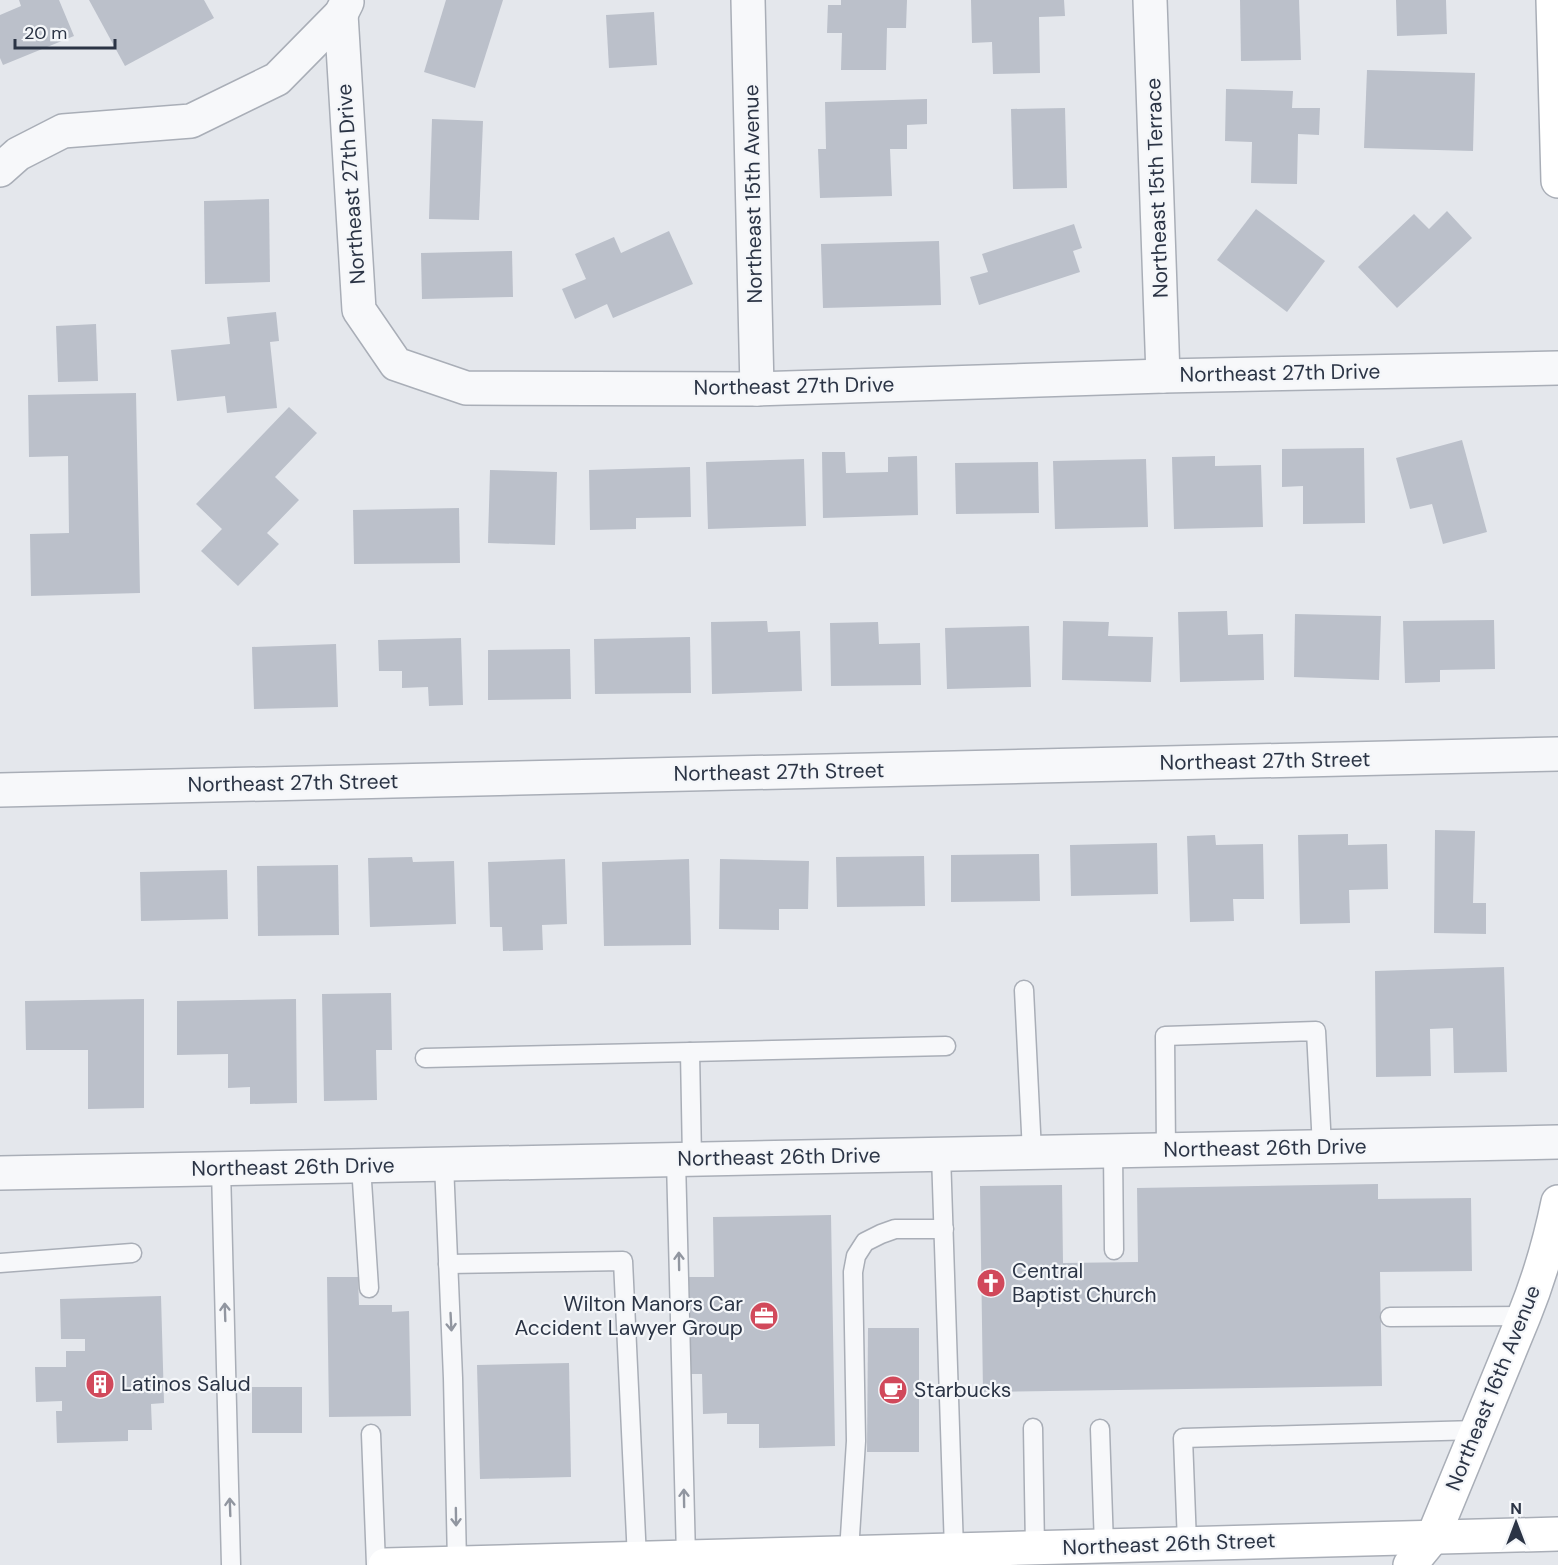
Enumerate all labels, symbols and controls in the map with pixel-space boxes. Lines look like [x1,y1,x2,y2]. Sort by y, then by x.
scale bar [15,12,116,50]
text: 20 m [24,21,67,45]
street label: Northeast 15th Terrace [1139,77,1175,299]
street label: Northeast 27th Drive [330,83,372,285]
street label: Northeast 15th Avenue [737,84,769,304]
street label: Northeast 27th Drive [1179,357,1381,389]
street label: Northeast 27th Drive [693,370,895,402]
street label: Northeast 27th Street [1159,745,1371,777]
street label: Northeast 27th Street [673,756,885,788]
street label: Northeast 27th Street [187,767,399,799]
street label: Northeast 26th Drive [1163,1132,1367,1164]
street label: Northeast 26th Drive [677,1141,881,1173]
street label: Northeast 26th Drive [191,1151,395,1183]
one-way arrow [673,1252,685,1272]
place label: Central Baptist Church [1012,1257,1157,1309]
church icon: Central Baptist Church [975,1267,1007,1299]
street label: Northeast 16th Avenue [1439,1281,1547,1495]
place label: Wilton Manors Car Accident Lawyer Group [514,1290,743,1342]
office icon: Wilton Manors Car Accident Lawyer Group [748,1300,780,1332]
one-way arrow [219,1302,231,1322]
one-way arrow [445,1312,457,1332]
building icon: Latinos Salud [84,1368,116,1400]
place label: Latinos Salud [121,1370,251,1398]
cafe icon: Starbucks [877,1374,909,1406]
place label: Starbucks [914,1376,1011,1404]
one-way arrow [678,1489,690,1509]
north arrow [1486,1493,1546,1553]
one-way arrow [224,1497,236,1517]
text: N [1510,1498,1522,1519]
one-way arrow [450,1507,462,1527]
street label: Northeast 26th Street [1062,1526,1276,1562]

